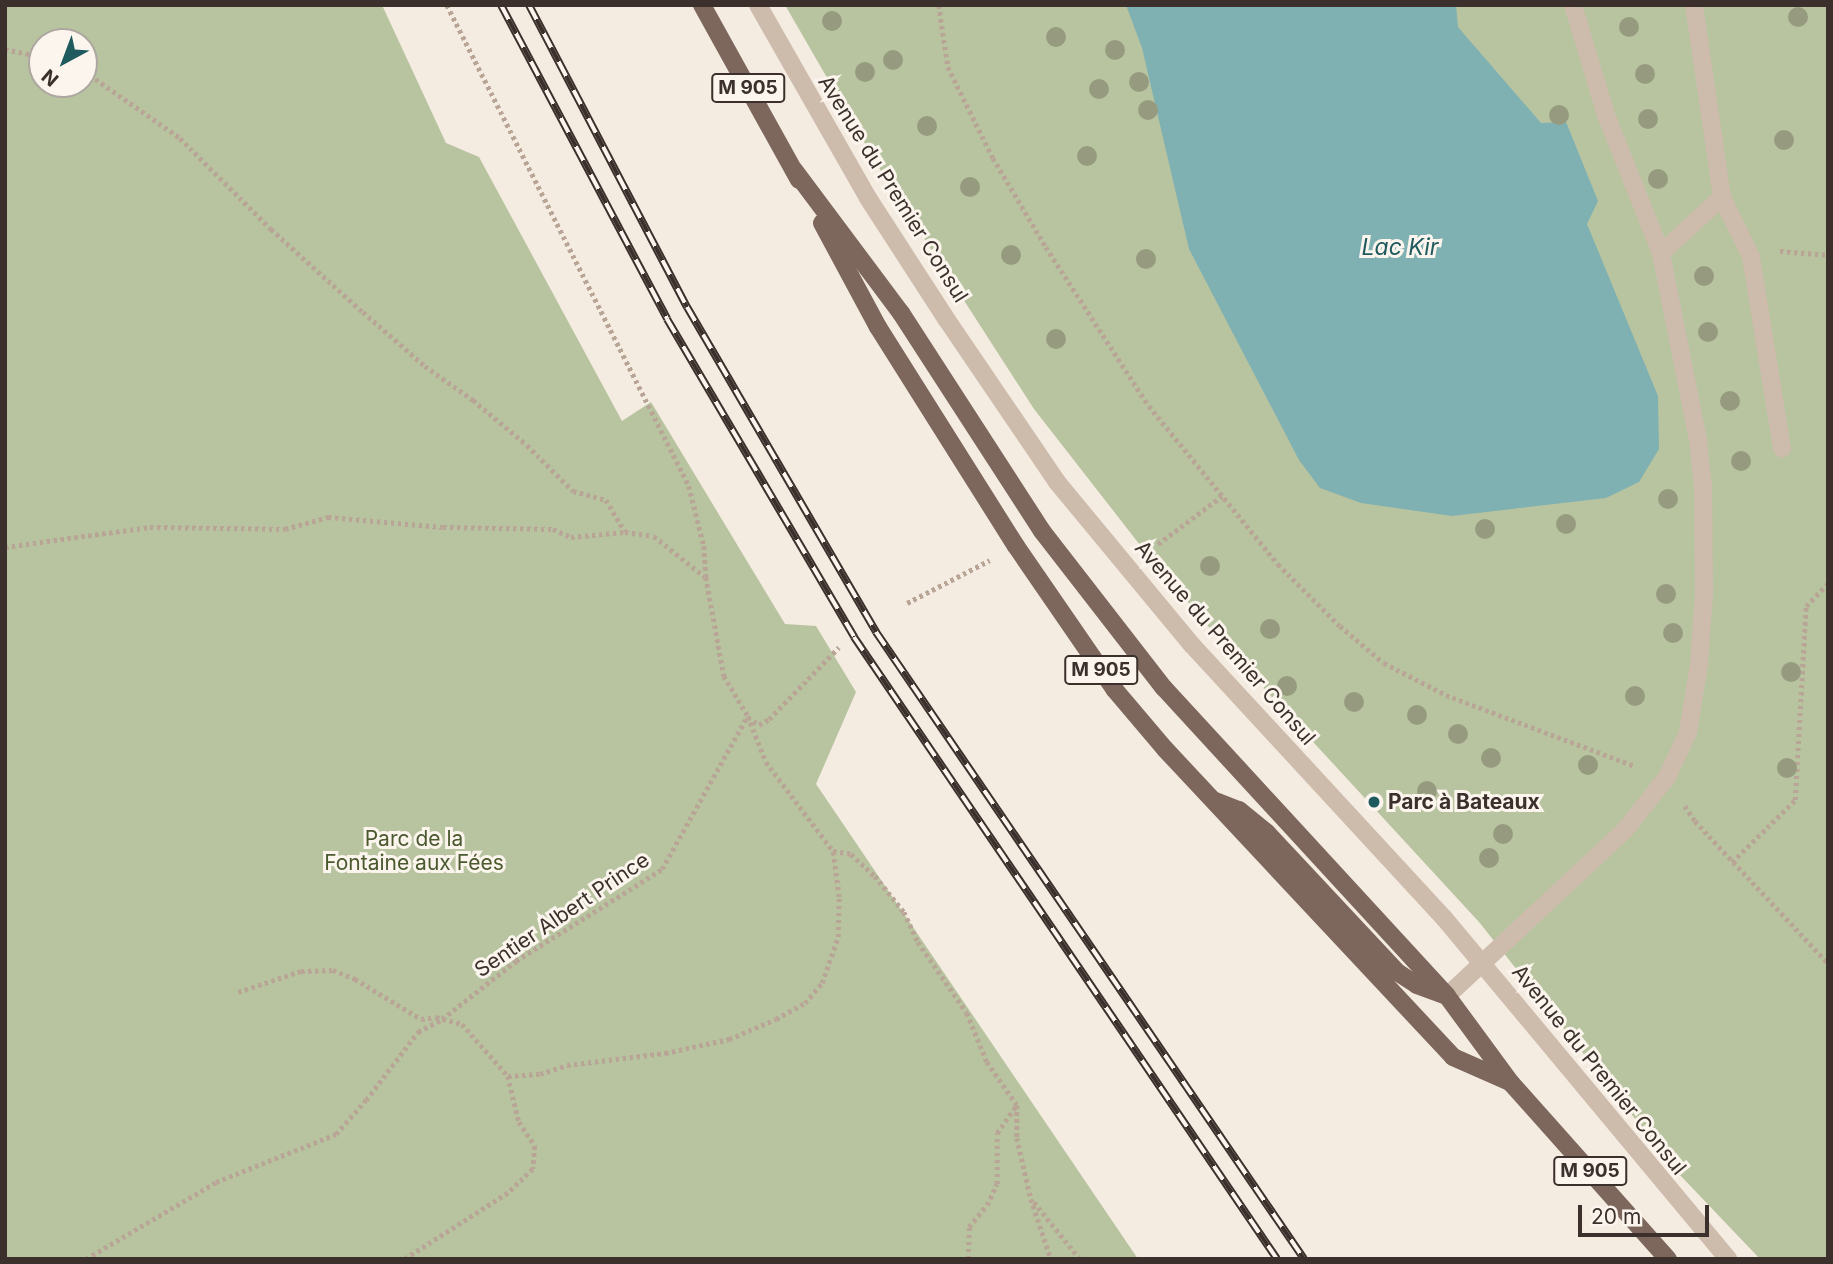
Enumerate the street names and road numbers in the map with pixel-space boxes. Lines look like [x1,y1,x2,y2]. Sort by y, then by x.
street label: Avenue du Premier Consul [813,71,973,307]
road number: M 905 [711,72,785,104]
street label: Avenue du Premier Consul [1129,536,1321,750]
road number: M 905 [1064,654,1138,685]
street label: Sentier Albert Prince [470,847,654,983]
street label: Avenue du Premier Consul [1507,960,1691,1180]
road number: M 905 [1553,1156,1627,1186]

